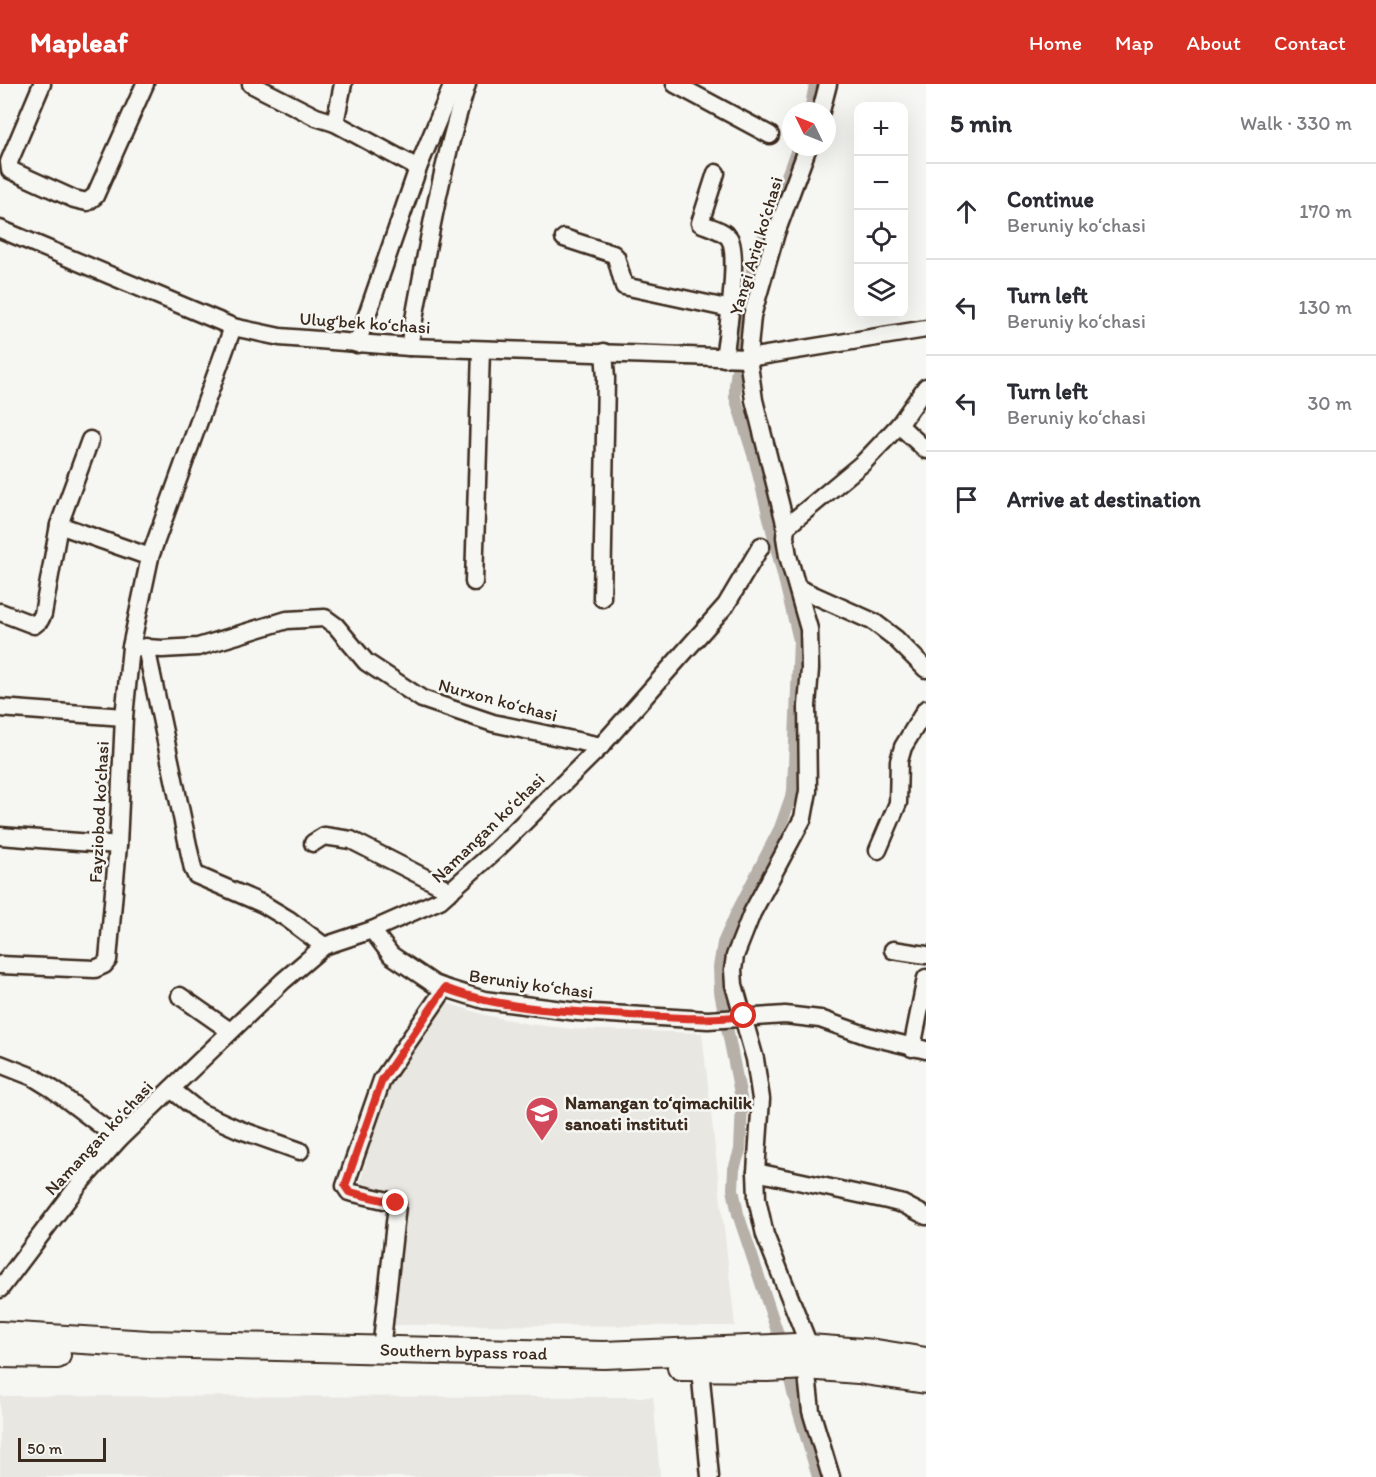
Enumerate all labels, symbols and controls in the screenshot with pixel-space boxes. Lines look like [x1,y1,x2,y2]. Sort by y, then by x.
text: Mapleaf [30,25,128,59]
text: Home [1029,30,1082,55]
text: Map [1115,30,1154,55]
text: About [1187,30,1241,55]
text: Contact [1274,30,1346,55]
north arrow [782,102,836,156]
map controls [854,102,908,318]
button: + [854,102,908,156]
text: 5 min [950,107,1012,139]
text: Walk · 330 m [1240,111,1352,135]
button: − [854,156,908,210]
street label: Yangi Ariq koʻchasi [724,174,788,318]
text: Continue [1007,186,1094,213]
icon: ahead [950,195,983,228]
text: 170 m [1299,199,1352,223]
button: locate [854,210,908,264]
text: Beruniy koʻchasi [1007,213,1146,237]
button: layers [854,264,908,318]
text: Turn left [1007,282,1088,309]
icon: left [950,291,983,324]
text: 130 m [1298,295,1352,319]
street label: Ulugʻbek koʻchasi [299,307,431,339]
text: Beruniy koʻchasi [1007,309,1146,333]
text: Turn left [1007,378,1088,405]
icon: left [950,387,983,420]
text: 30 m [1307,391,1352,415]
text: Beruniy koʻchasi [1007,405,1146,429]
icon: arrive [950,483,983,516]
text: Arrive at destination [1007,486,1201,513]
street label: Nurxon koʻchasi [436,674,560,726]
street label: Fayziobod koʻchasi [84,741,114,883]
street label: Namangan koʻchasi [427,768,549,888]
street label: Beruniy koʻchasi [468,964,594,1004]
route start [730,1002,756,1028]
street label: Namangan koʻchasi [40,1076,158,1200]
place label: Namangan to‘qimachilik sanoati instituti [565,1092,753,1135]
school or university icon: Namangan to‘qimachilik sanoati instituti [524,1095,560,1142]
route end [382,1189,408,1215]
street label: Southern bypass road [380,1339,548,1365]
scale bar [18,1435,106,1462]
text: 50 m [27,1439,62,1458]

